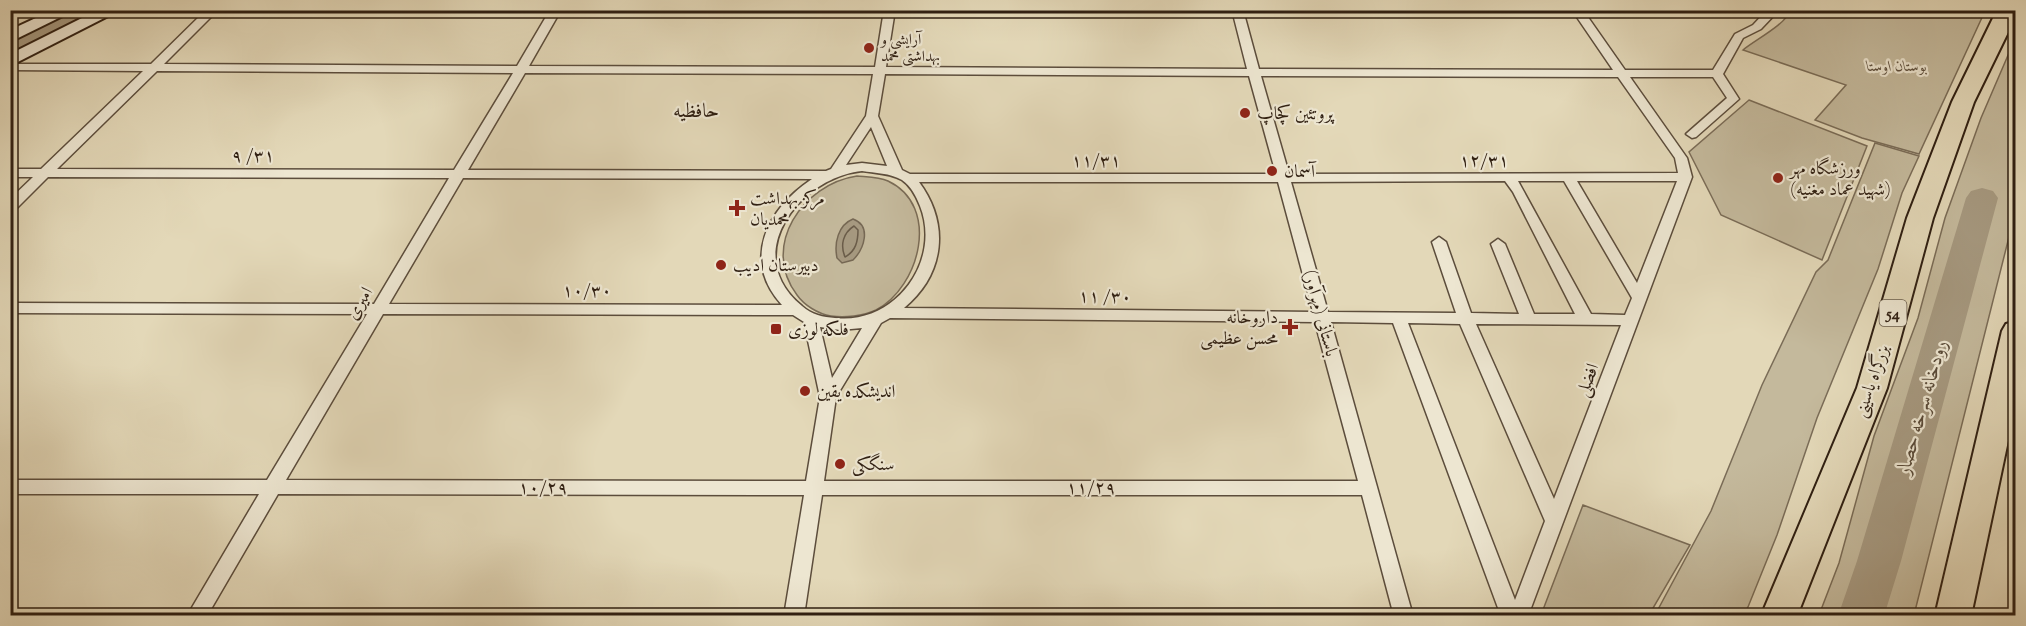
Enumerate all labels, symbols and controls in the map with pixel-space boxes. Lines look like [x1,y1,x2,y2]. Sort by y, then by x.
place label: آرایشی و بهداشتی محمد [879,30,940,68]
marker: آرایشی و بهداشتی محمد [862,41,876,55]
park label: بوستان اوستا [1865,57,1927,78]
district label: حافظیه [673,98,719,127]
place label: پروتئین کچاپ [1257,102,1335,128]
marker: پروتئین کچاپ [1238,106,1252,120]
street label: ۹ /۳۱ [232,144,274,170]
street label: ۱۱/۳۱ [1071,149,1121,175]
street label: ۱۲/۳۱ [1459,149,1509,175]
place label: ورزشگاه مهر (شهید عماد مغنیه) [1788,156,1891,204]
place label: آسمان [1284,160,1317,186]
marker: آسمان [1265,164,1279,178]
marker: ورزشگاه مهر (شهید عماد مغنیه) [1771,171,1785,185]
place label: مرکز بهداشت محمدیان [750,187,825,234]
marker: مرکز بهداشت محمدیان [728,199,746,217]
place label: دبیرستان ادیب [733,254,818,280]
marker: دبیرستان ادیب [714,258,728,272]
street label: باستانی (مهرآور) [1295,267,1343,360]
street label: ۱۰/۳۰ [562,279,612,305]
street label: امیری [341,282,381,326]
street label: ۱۱ /۳۰ [1078,285,1132,311]
road number: 54 [1880,300,1906,326]
place label: داروخانه محسن عظیمی [1200,306,1278,353]
place label: فلکه لوزی [788,318,849,344]
marker: داروخانه محسن عظیمی [1283,320,1297,334]
marker: فلکه لوزی [769,322,783,336]
water label: رودخانه سرخه حصار [1890,337,1957,481]
street label: بزرگراه یاسینی [1847,342,1897,421]
street label: افضلی [1571,360,1607,401]
place label: اندیشکده یقین [817,380,895,406]
marker: اندیشکده یقین [798,384,812,398]
place label: سنگکی [852,452,894,479]
marker: سنگکی [833,457,847,471]
street label: ۱۰/۲۹ [518,476,568,502]
street label: ۱۱/۲۹ [1066,476,1116,502]

